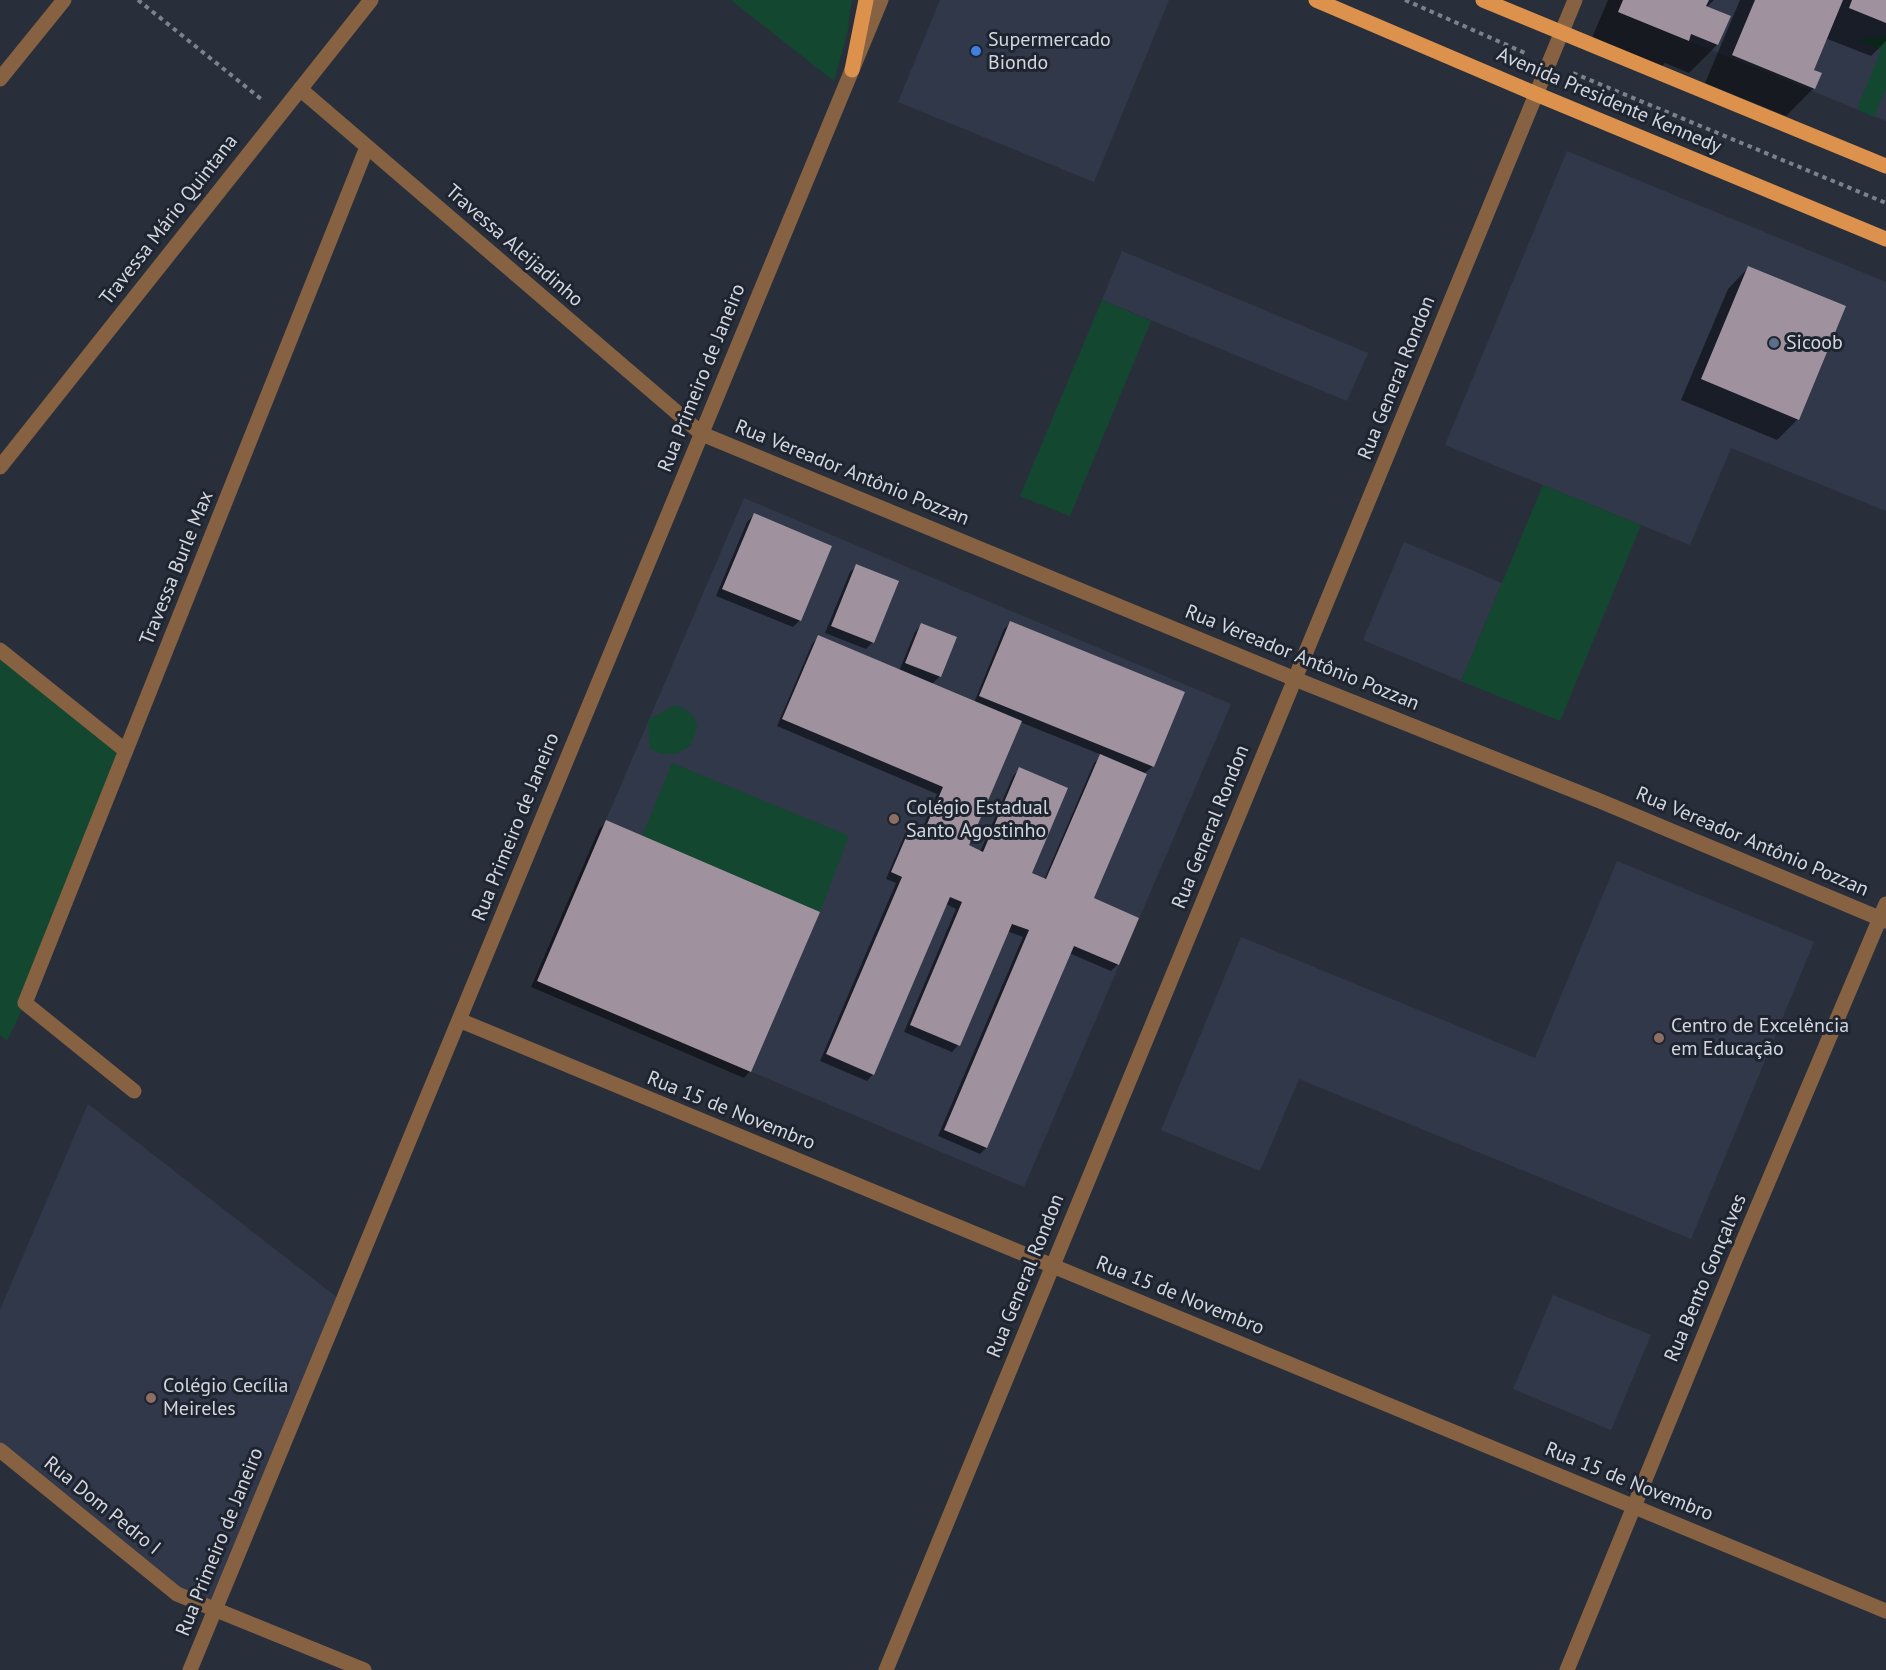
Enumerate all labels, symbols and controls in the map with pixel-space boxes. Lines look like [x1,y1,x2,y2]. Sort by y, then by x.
place label: Supermercado Biondo [988,28,1111,75]
street label: Avenida Presidente Kennedy [1493,43,1725,159]
marker: Supermercado Biondo [969,44,983,58]
street label: Travessa Mário Quintana [95,130,243,310]
street label: Travessa Aleijadinho [440,180,588,312]
street label: Rua Primeiro de Janeiro [653,280,751,476]
street label: Rua General Rondon [1353,293,1441,463]
place label: Sicoob [1786,331,1843,355]
marker: Sicoob [1767,336,1781,350]
street label: Rua Vereador Antônio Pozzan [731,415,973,531]
street label: Travessa Burle Max [135,487,219,649]
street label: Rua Vereador Antônio Pozzan [1181,600,1423,716]
street label: Rua Primeiro de Janeiro [467,729,565,925]
street label: Rua General Rondon [1167,742,1255,912]
street label: Rua Vereador Antônio Pozzan [1632,782,1872,902]
place label: Colégio Estadual Santo Agostinho [906,796,1049,843]
marker: Colégio Estadual Santo Agostinho [887,812,901,826]
place label: Centro de Excelência em Educação [1671,1014,1849,1061]
marker: Centro de Excelência em Educação [1652,1031,1666,1045]
street label: Rua 15 de Novembro [643,1066,819,1156]
street label: Rua General Rondon [982,1191,1070,1361]
street label: Rua Bento Gonçalves [1660,1191,1752,1365]
street label: Rua 15 de Novembro [1092,1251,1268,1341]
place label: Colégio Cecília Meireles [163,1374,289,1421]
marker: Colégio Cecília Meireles [144,1391,158,1405]
street label: Rua 15 de Novembro [1541,1437,1717,1527]
street label: Rua Primeiro de Janeiro [171,1444,269,1640]
street label: Rua Dom Pedro I [39,1452,165,1560]

